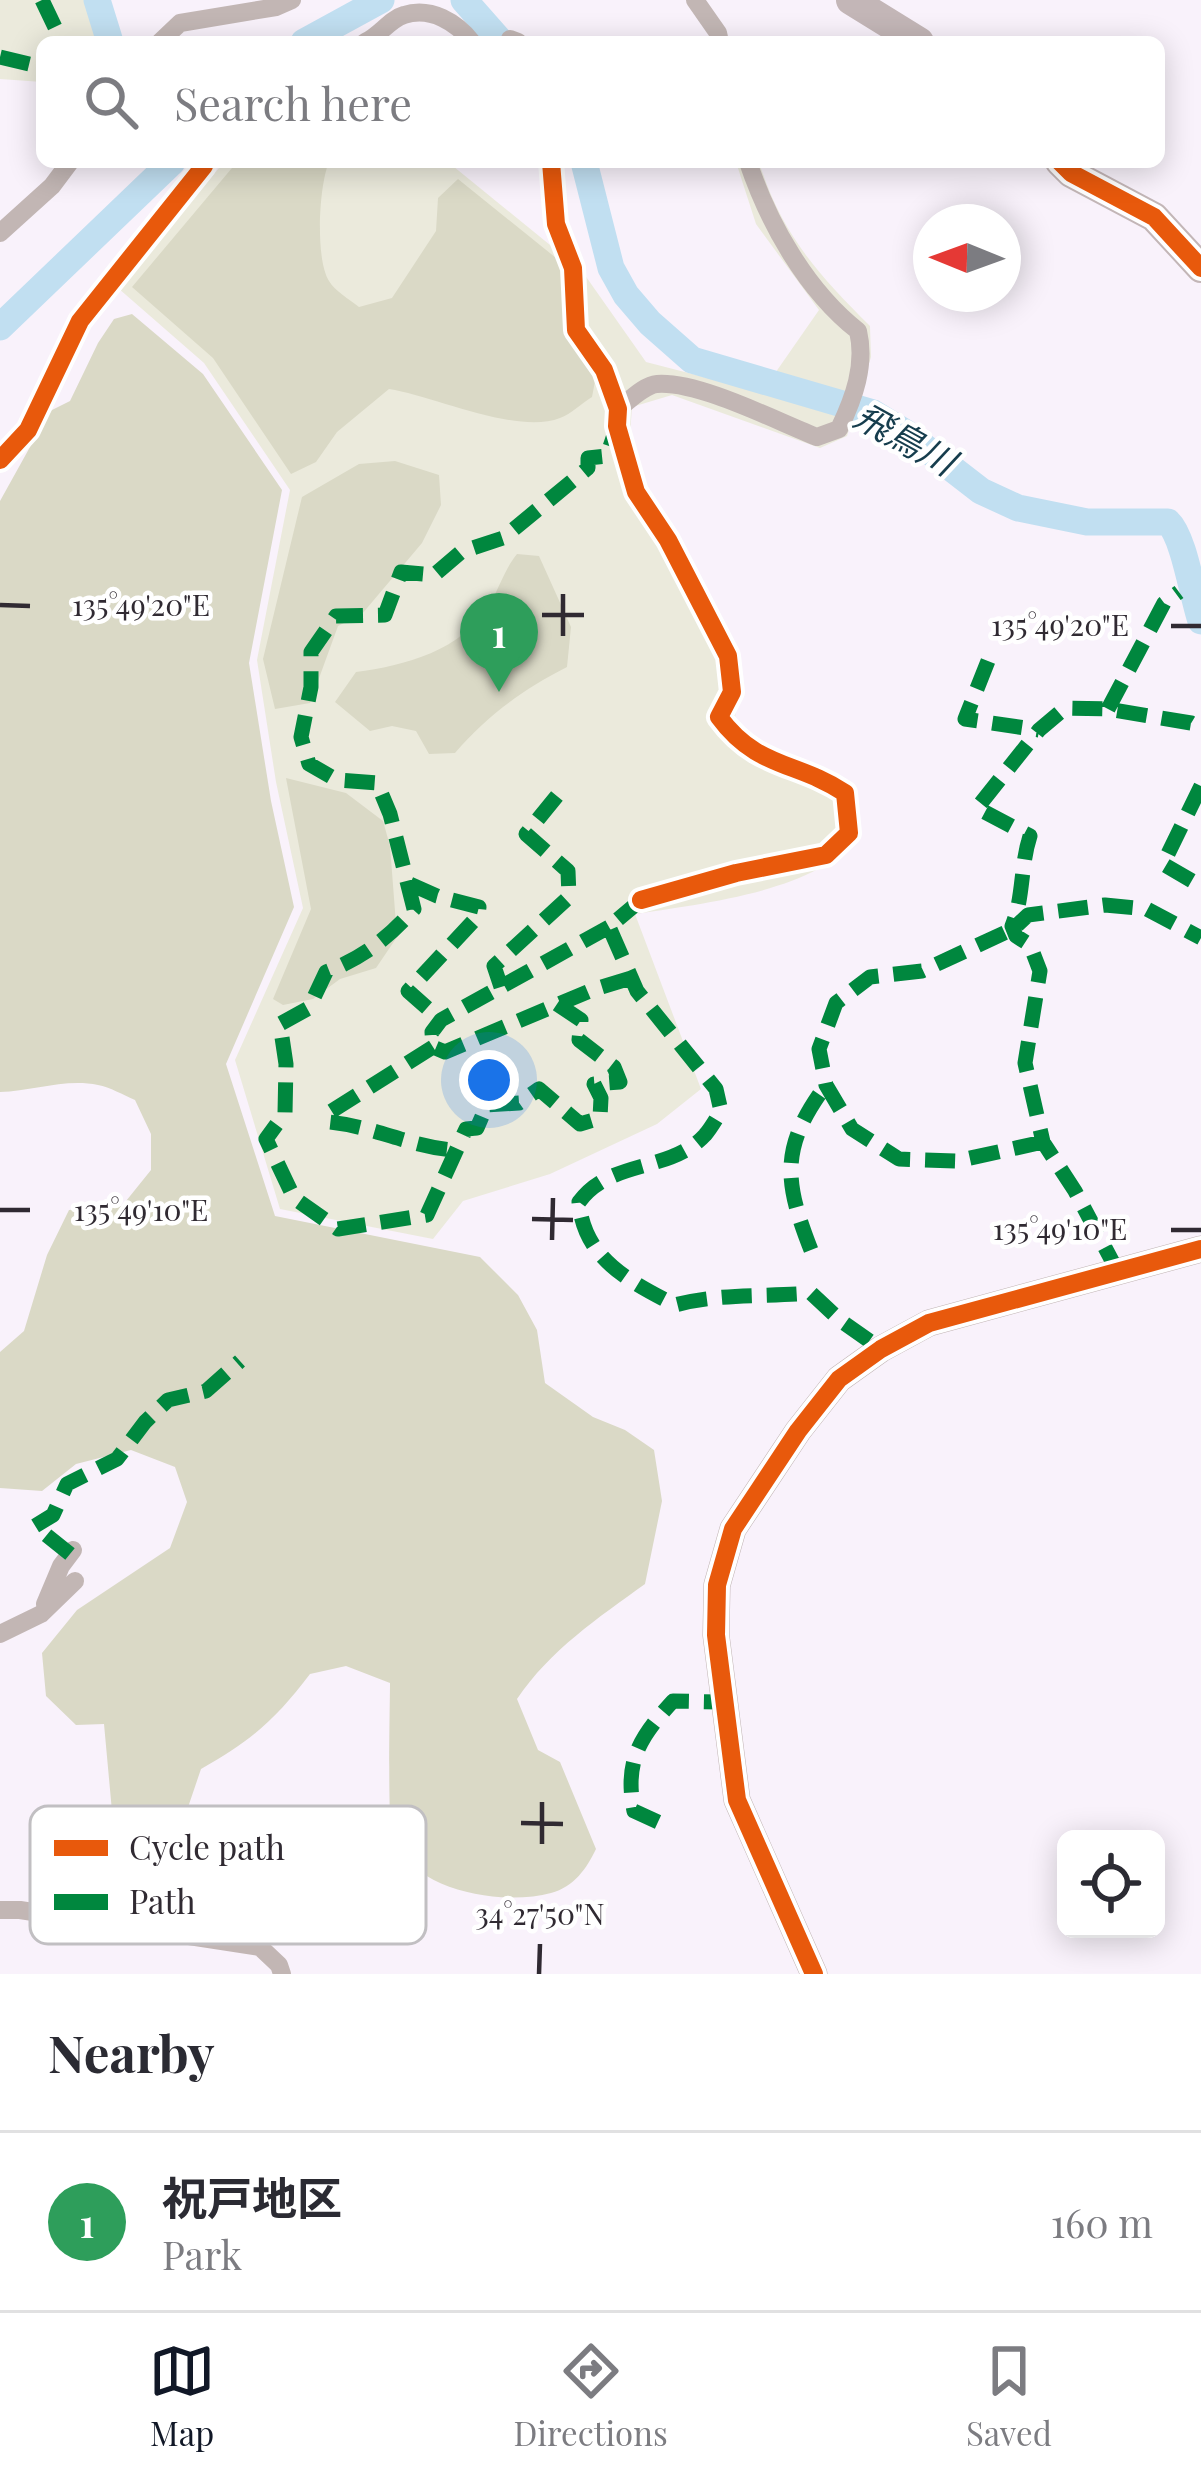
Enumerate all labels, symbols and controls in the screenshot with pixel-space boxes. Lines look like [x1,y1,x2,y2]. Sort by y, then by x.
search box [36,36,1165,168]
icon: search [78,69,144,135]
text: Search here [174,72,412,132]
north arrow [913,204,1021,312]
water label: 飛鳥川 [847,390,968,486]
text: 135°49'20"E [72,584,210,624]
pin: 1 [460,593,538,692]
text: 135°49'20"E [991,604,1129,644]
your location [459,1050,519,1110]
text: 135°49'10"E [74,1189,208,1229]
text: 135°49'10"E [993,1208,1127,1248]
legend [30,1806,426,1944]
text: Cycle path [129,1824,285,1868]
map controls [1057,1830,1165,1938]
button: locate [1057,1830,1165,1938]
text: Path [129,1878,196,1922]
text: 34°27'50"N [475,1893,605,1933]
text: Nearby [48,2018,214,2086]
text: 祝戸地区 [162,2166,342,2226]
text: 1 [80,2196,94,2248]
text: 160 m [1051,2196,1153,2248]
text: Park [162,2228,242,2280]
tab: Map [149,2338,215,2454]
tab: Directions [513,2338,668,2454]
tab: Saved [966,2338,1052,2454]

